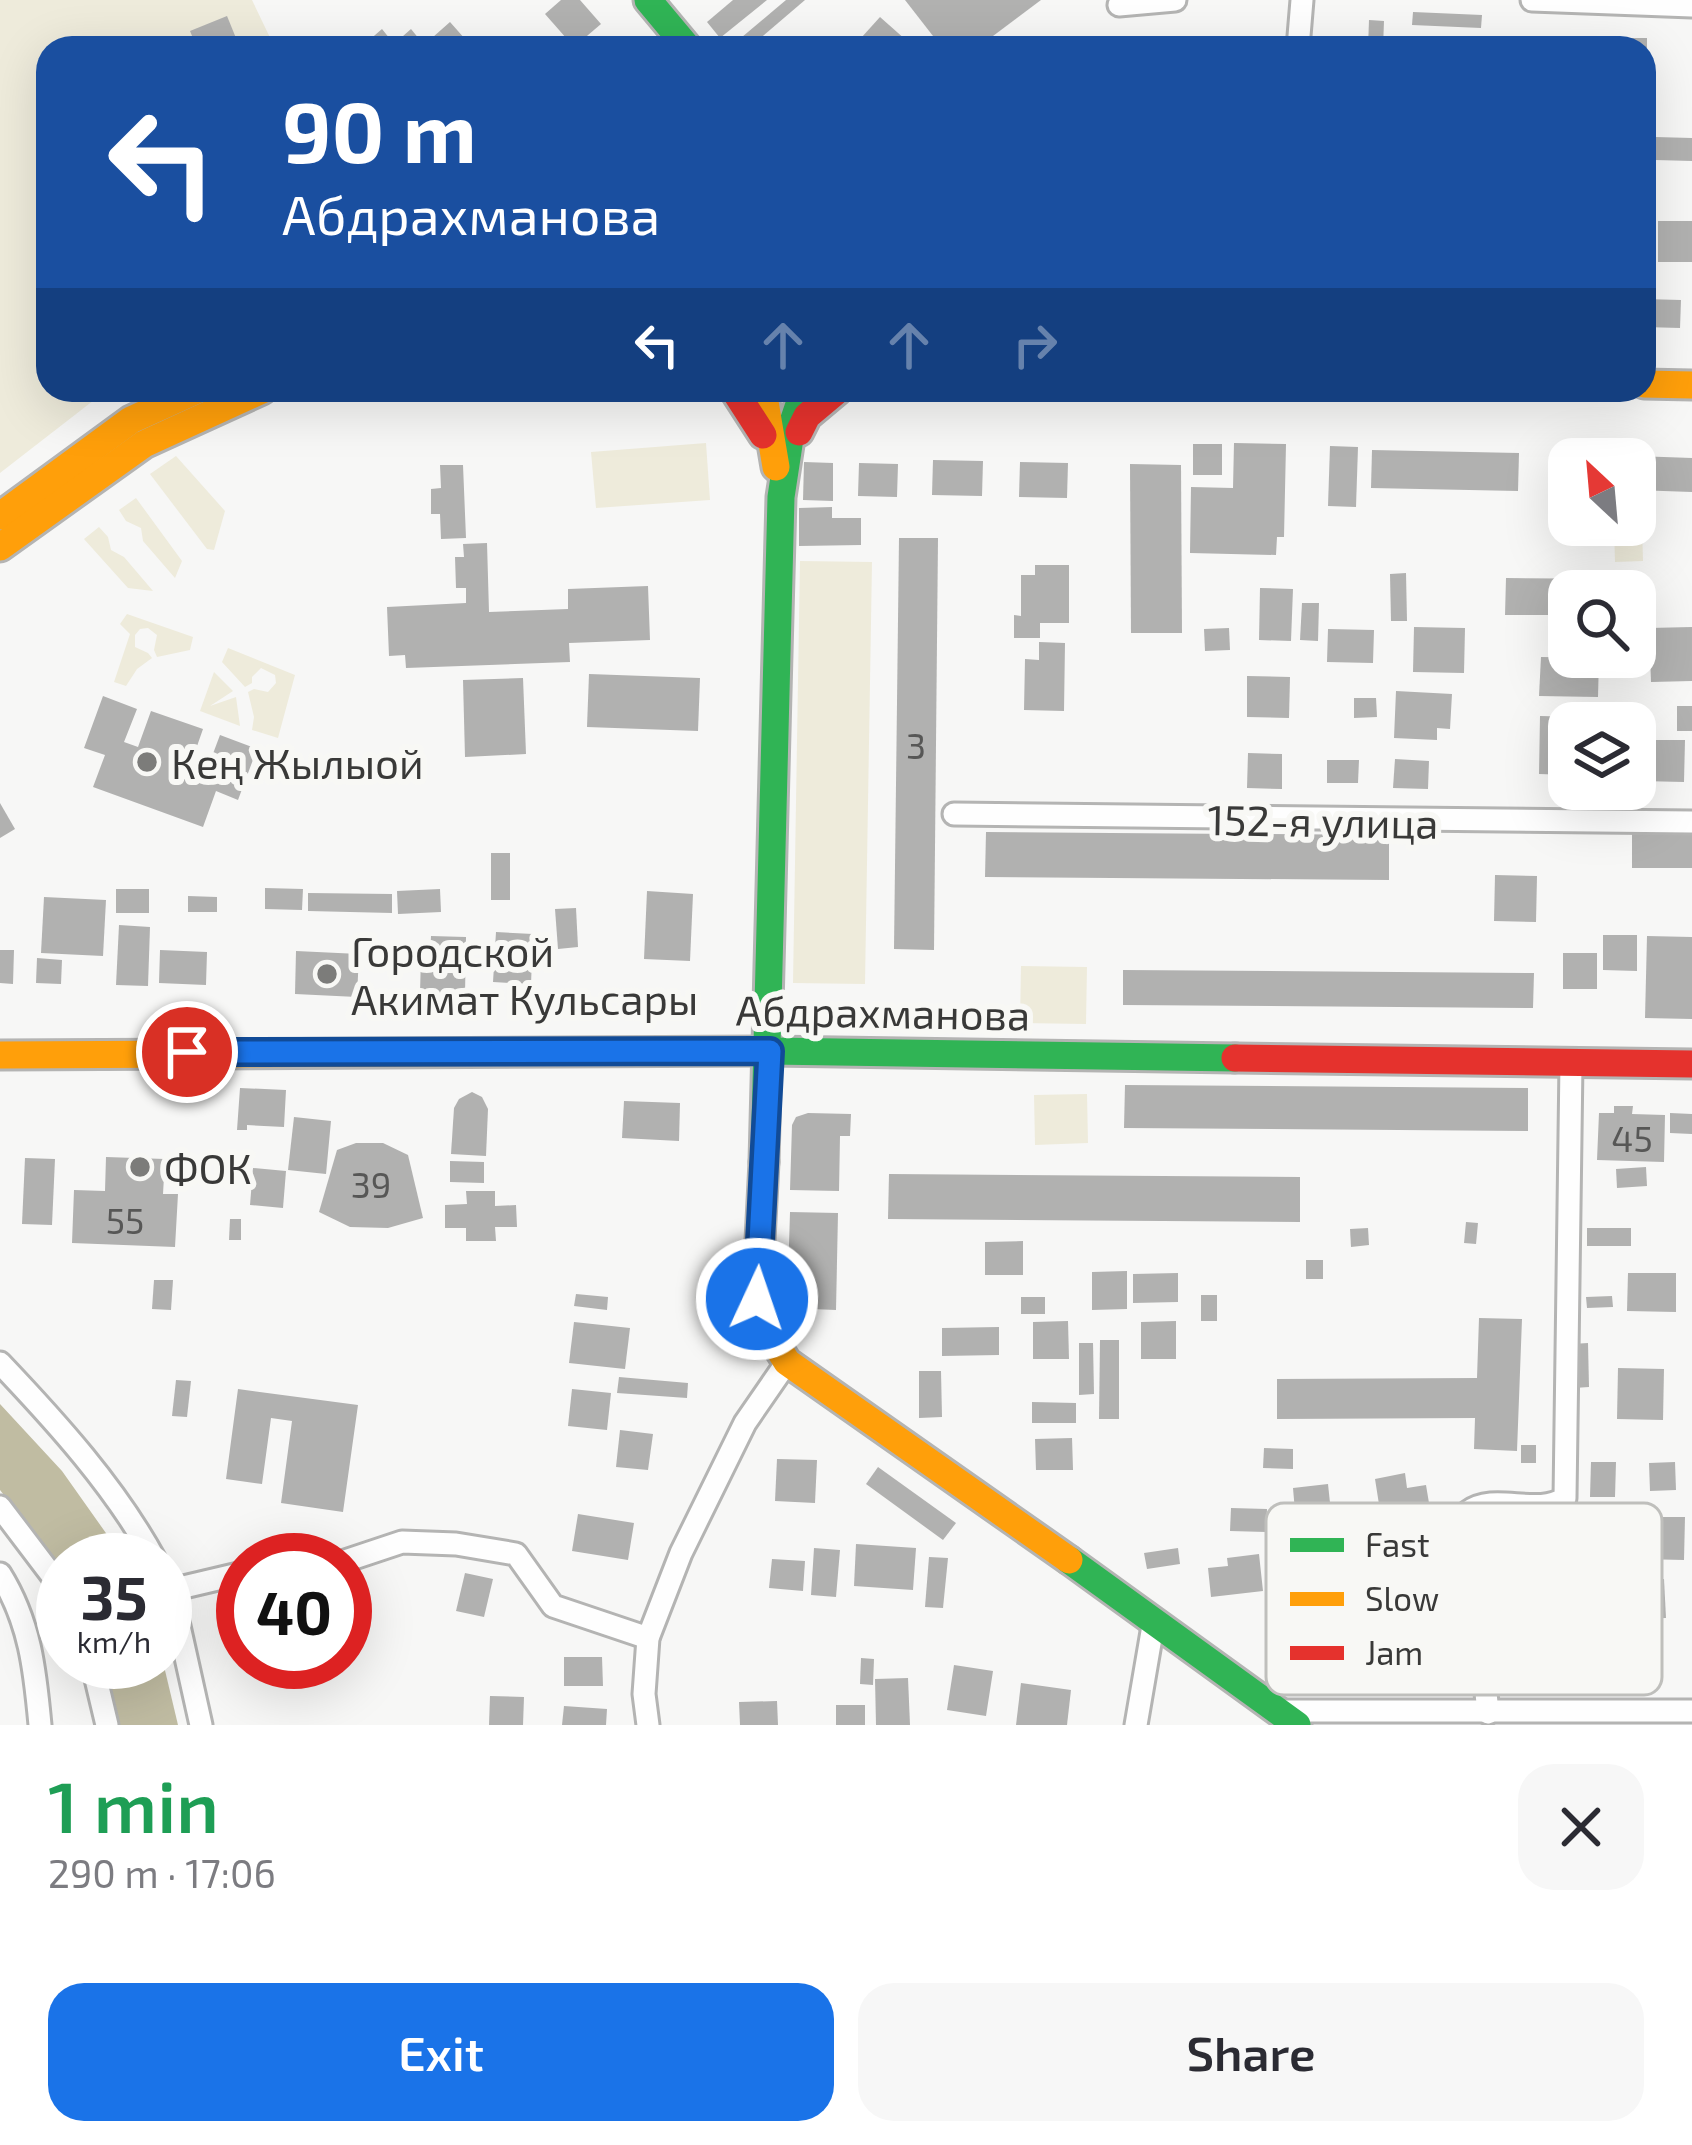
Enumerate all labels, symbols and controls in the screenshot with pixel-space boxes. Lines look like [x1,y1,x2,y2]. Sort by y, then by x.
text: 90 m [282,79,477,180]
icon: left [84,84,240,240]
text: Абдрахманова [282,181,660,246]
icon: left [624,312,690,378]
icon: ahead [750,312,816,378]
icon: ahead [876,312,942,378]
icon: right [1002,312,1068,378]
north arrow [1548,438,1656,546]
map controls [1548,438,1656,810]
button: search [1548,570,1656,678]
button: layers [1548,702,1656,810]
house number: 3 [906,723,926,766]
place label: Кең Жылыой [171,737,424,787]
marker: Кең Жылыой [134,749,160,775]
street label: 152-я улица [1207,793,1439,848]
place label: Городской Акимат Кульсары [351,925,698,1024]
marker: Городской Акимат Кульсары [314,961,340,987]
street label: Абдрахманова [735,983,1031,1039]
pin [136,1001,238,1103]
icon: arrive [154,1019,220,1085]
house number: 45 [1611,1116,1653,1159]
place label: ФОК [164,1142,252,1192]
marker: ФОК [127,1154,153,1180]
house number: 39 [351,1162,391,1205]
house number: 55 [106,1198,144,1241]
position arrow [694,1236,820,1362]
legend [1266,1503,1662,1695]
text: Fast [1365,1524,1429,1564]
speed limit sign: 40 [216,1533,372,1689]
text: 35 [80,1560,148,1632]
text: Slow [1365,1578,1439,1618]
text: km/h [77,1623,151,1659]
text: Jam [1365,1632,1423,1672]
text: 1 min [48,1761,219,1847]
button: close [1518,1764,1644,1890]
text: 290 m · 17:06 [48,1849,276,1896]
button: Exit [48,1983,834,2121]
button: Share [858,1983,1644,2121]

